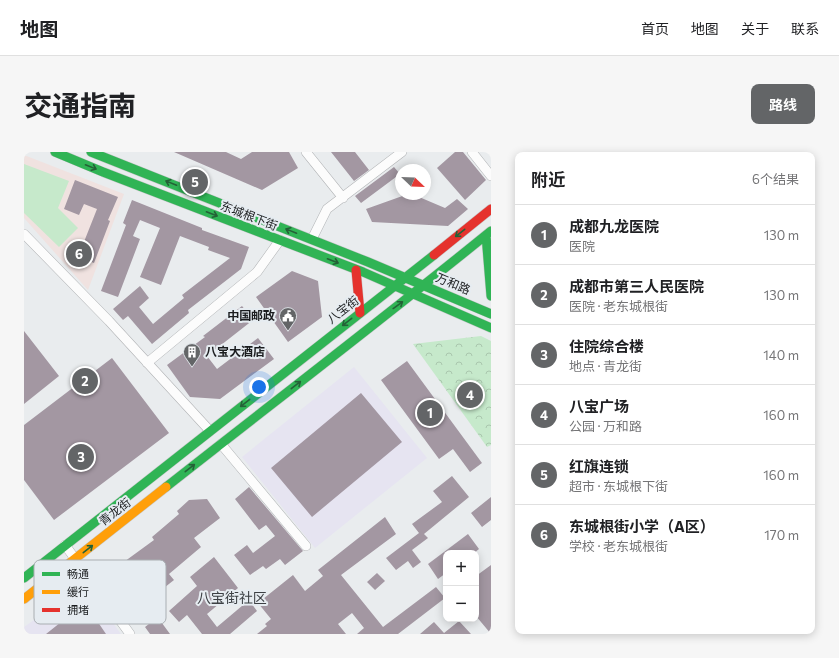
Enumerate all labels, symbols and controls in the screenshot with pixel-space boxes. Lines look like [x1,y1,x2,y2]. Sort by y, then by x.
text: 地图 [20,17,58,40]
text: 首页 [641,20,669,37]
text: 地图 [691,20,719,37]
text: 关于 [741,20,769,37]
text: 联系 [791,20,819,37]
button: 路线 [751,84,815,124]
text: 交通指南 [24,88,136,122]
one-way arrow [84,164,96,171]
north arrow [395,164,431,200]
pin: 5 [182,167,208,197]
text: 附近 [531,169,565,190]
text: 6个结果 [752,171,799,187]
one-way arrow [165,179,177,187]
street label: 东城根下街 [219,198,280,232]
one-way arrow [205,211,217,219]
text: 成都九龙医院 [569,217,659,235]
one-way arrow [286,227,298,235]
text: 1 [541,227,547,243]
text: 130 m [764,227,799,243]
one-way arrow [455,229,466,237]
text: 医院 [569,238,595,254]
pin: 6 [66,239,92,269]
one-way arrow [326,257,338,265]
street label: 万和路 [434,270,473,297]
text: 成都市第三人民医院 [569,277,704,295]
text: 2 [540,287,548,303]
text: 130 m [764,287,799,303]
street label: 八宝街 [324,293,361,326]
text: 医院 · 老东城根街 [569,298,668,314]
one-way arrow [393,301,404,309]
public building icon: 中国邮政 [278,306,298,331]
place label: 中国邮政 [227,308,275,322]
one-way arrow [342,318,353,327]
text: 住院综合楼 [569,337,644,355]
building icon: 八宝大酒店 [182,342,202,367]
place label: 八宝大酒店 [205,344,265,358]
text: 3 [540,347,548,363]
text: 140 m [763,347,799,363]
text: 地点 · 青龙街 [569,358,642,374]
pin: 2 [72,366,98,396]
your location [249,377,269,397]
pin: 4 [457,380,483,410]
one-way arrow [290,381,301,389]
text: 八宝广场 [569,397,629,415]
pin: 1 [417,398,443,428]
one-way arrow [240,399,251,407]
text: 4 [540,407,548,423]
text: 160 m [763,407,799,423]
text: 公园 · 万和路 [569,418,642,434]
pin: 3 [68,442,94,472]
text: 红旗连锁 [569,457,629,475]
one-way arrow [184,464,195,473]
text: 5 [540,467,548,483]
text: 160 m [763,467,799,483]
text: 超市 · 东城根下街 [569,478,668,494]
street label: 青龙街 [96,495,133,528]
text: 东城根街小学（A区） [569,517,715,535]
text: 6 [540,527,548,543]
text: 170 m [764,527,799,543]
text: 学校 · 老东城根街 [569,538,668,554]
one-way arrow [82,544,93,553]
map controls [443,550,479,622]
button: + [443,550,479,586]
legend [34,560,166,624]
text: 畅通 [67,567,89,580]
text: 缓行 [67,585,89,598]
button: − [443,586,479,622]
district label: 八宝街社区 [197,589,267,606]
text: 拥堵 [67,603,89,616]

